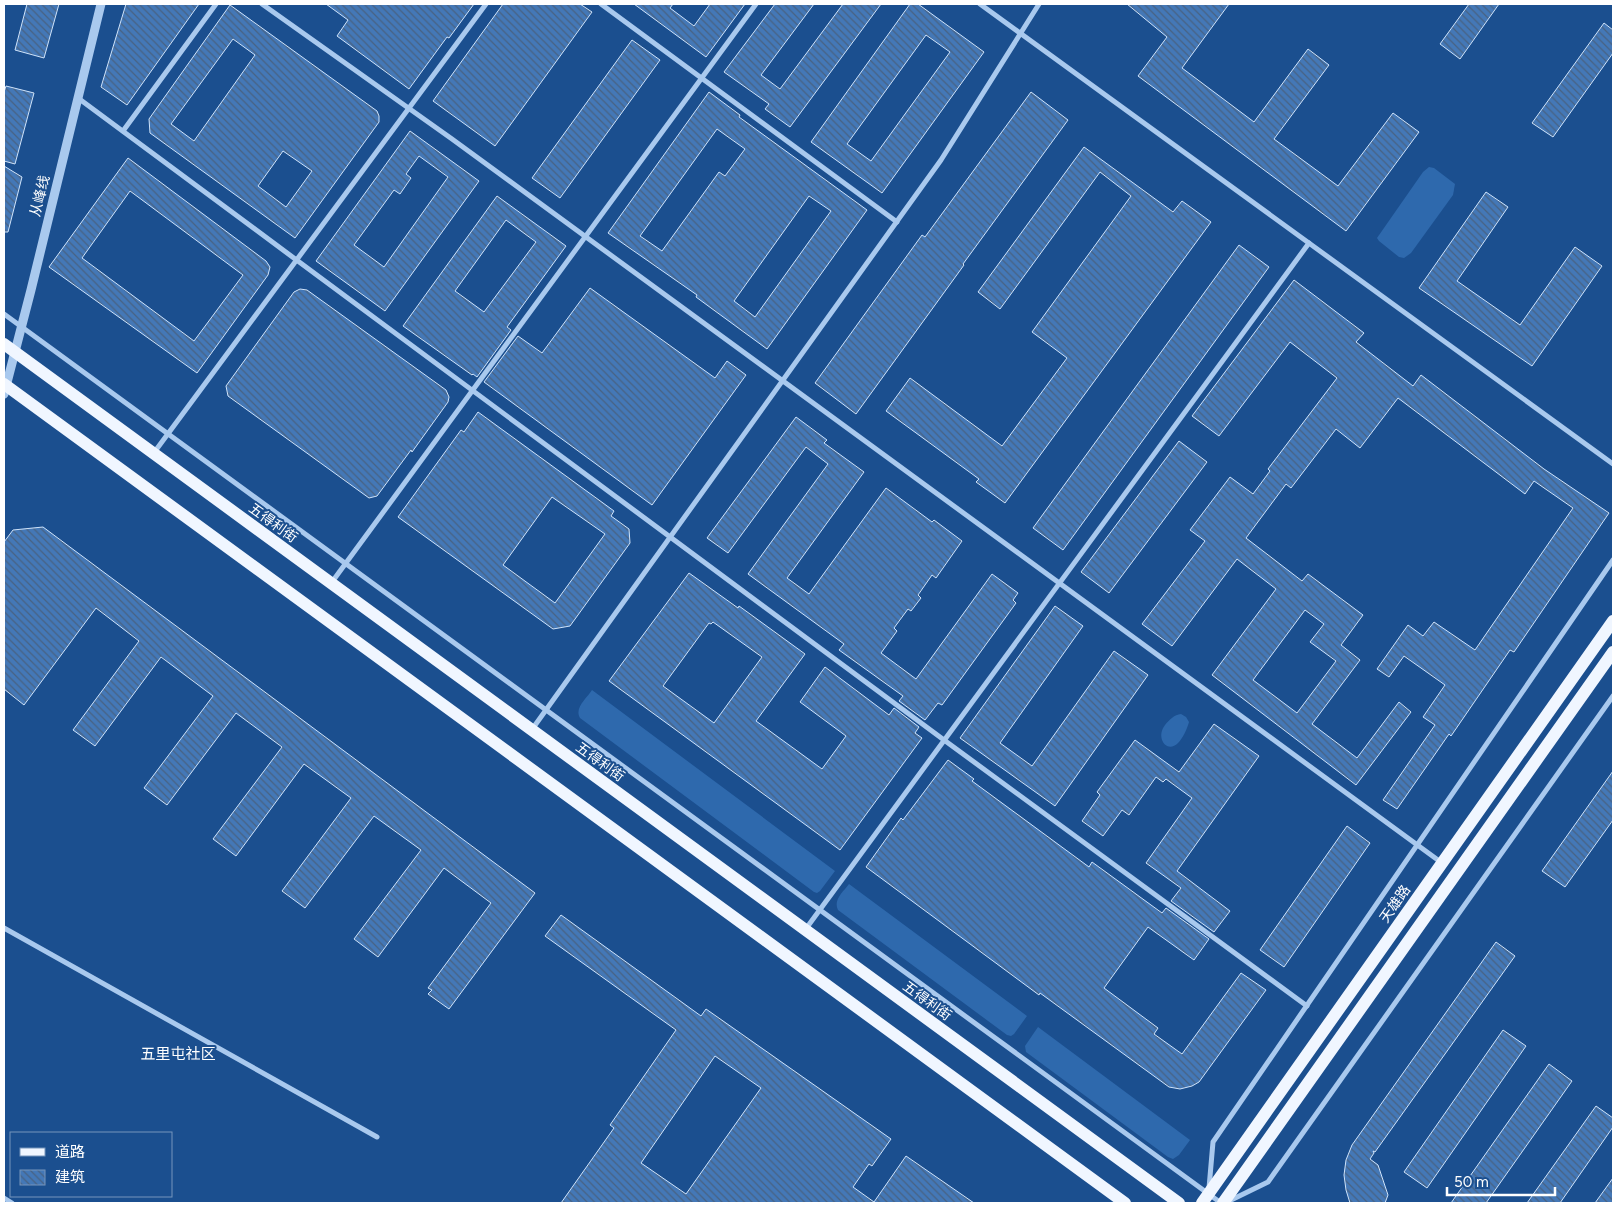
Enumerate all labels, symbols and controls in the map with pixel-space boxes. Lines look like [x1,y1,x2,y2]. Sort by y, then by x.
street label: 从峰线 [27,174,53,218]
street label: 五得利街 [245,500,301,546]
street label: 五得利街 [572,739,628,785]
street label: 天雄路 [1376,882,1414,926]
street label: 五得利街 [899,978,955,1024]
district label: 五里屯社区 [140,1045,216,1063]
legend [10,1132,172,1197]
text: 道路 [55,1143,85,1161]
scale bar [1447,1164,1554,1196]
text: 建筑 [55,1168,85,1186]
text: 50 m [1454,1173,1489,1191]

